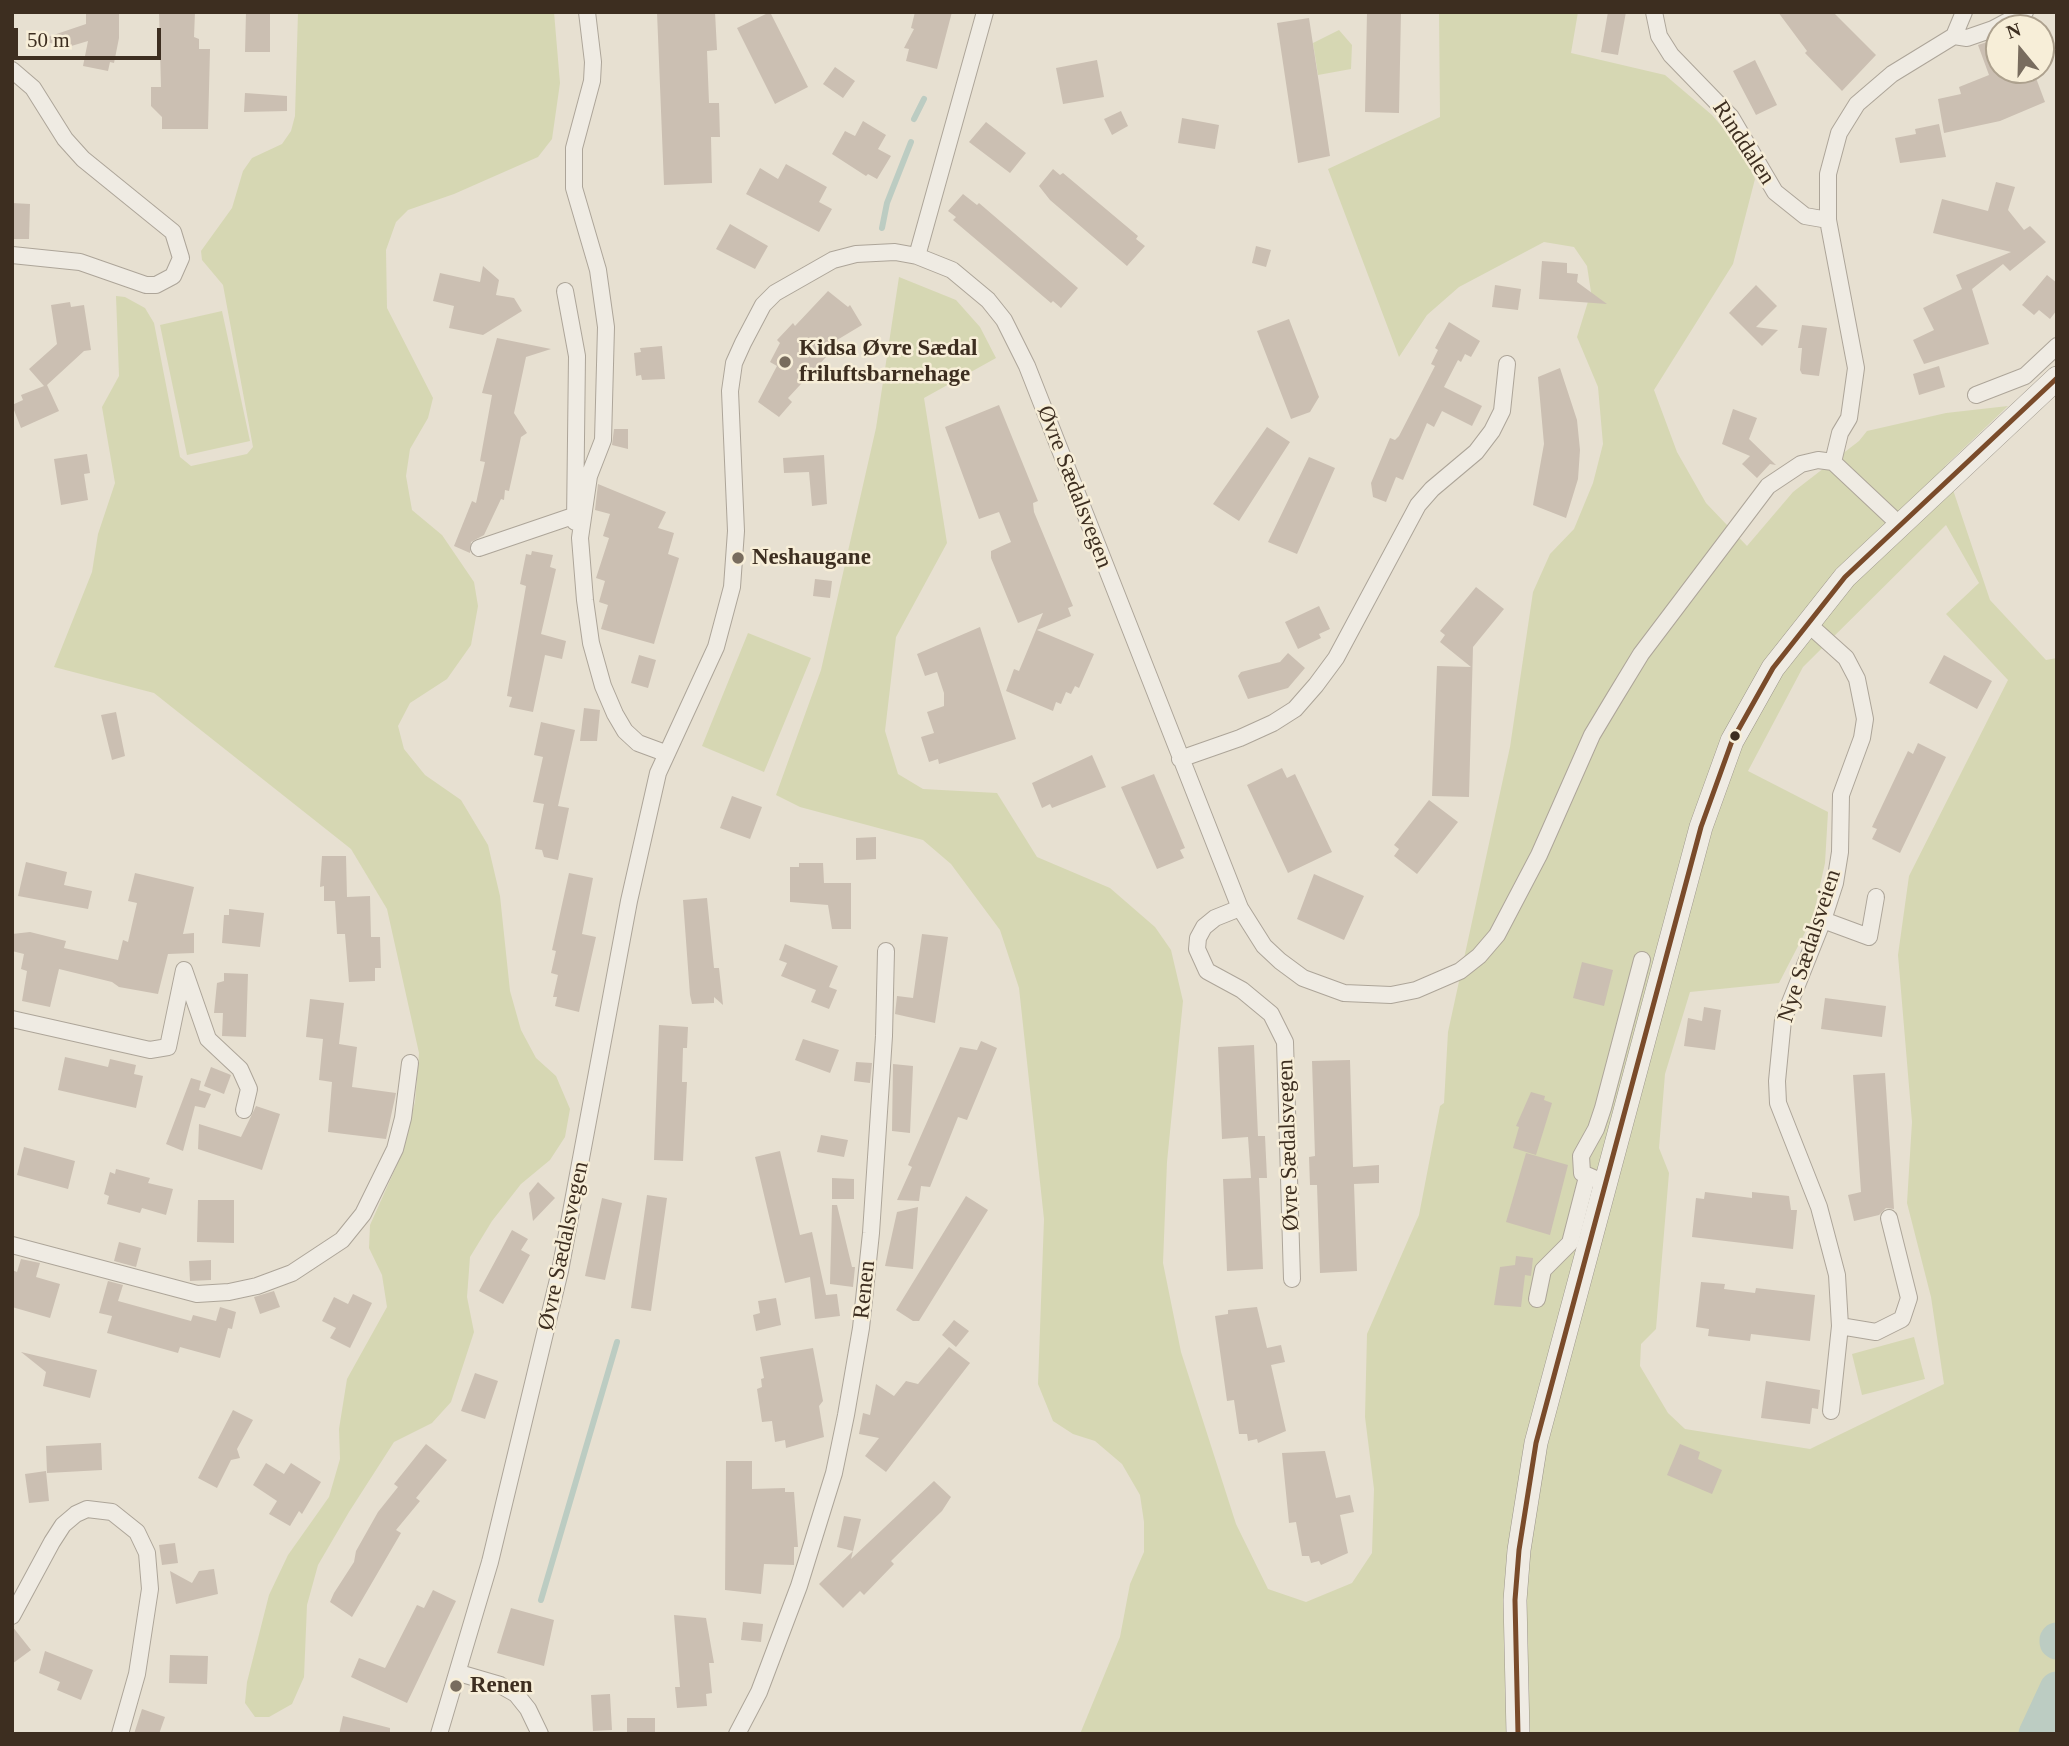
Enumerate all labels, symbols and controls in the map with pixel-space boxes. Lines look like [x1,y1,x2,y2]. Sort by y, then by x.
scale bar [18,14,164,58]
north arrow [1985,14,2055,84]
text: N [2004,18,2024,43]
text: 50 m [27,28,70,52]
street label: Rinddalen [1706,96,1780,190]
place label: Kidsa Øvre Sædal friluftsbarnehage [799,335,977,389]
marker: Kidsa Øvre Sædal friluftsbarnehage [777,354,793,370]
street label: Øvre Sædalsvegen [1030,402,1118,572]
place label: Neshaugane [752,544,871,572]
marker: Neshaugane [730,550,746,566]
unlabelled marker [1728,729,1742,743]
street label: Nye Sædalsveien [1772,866,1848,1026]
street label: Øvre Sædalsvegen [1272,1059,1306,1231]
street label: Øvre Sædalsvegen [533,1159,595,1333]
street label: Renen [848,1259,882,1321]
place label: Renen [470,1672,533,1700]
marker: Renen [448,1678,464,1694]

